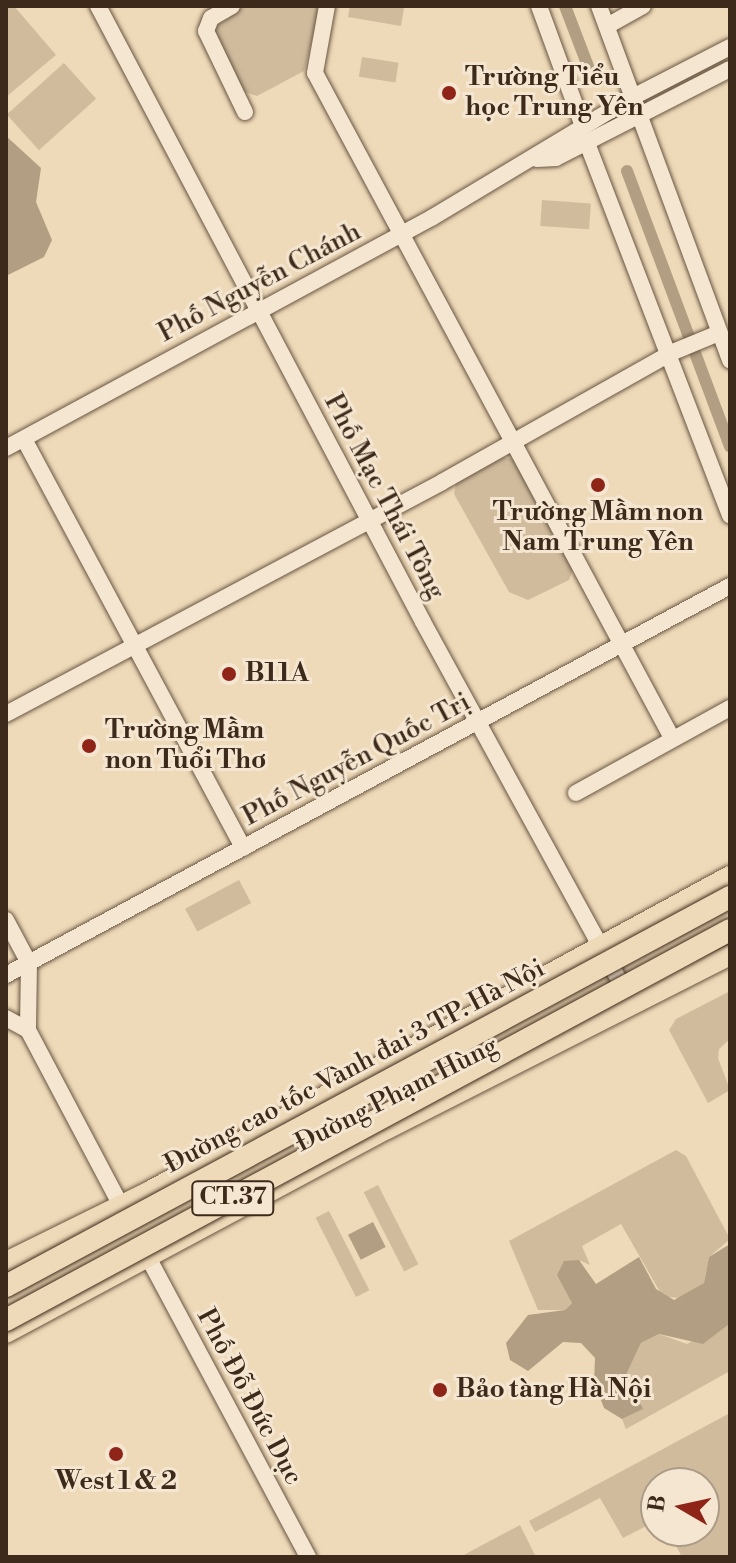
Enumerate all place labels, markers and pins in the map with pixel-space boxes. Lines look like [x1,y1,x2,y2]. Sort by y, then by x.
place label: Trường Tiểu học Trung Yên [465,62,643,124]
marker: Trường Tiểu học Trung Yên [440,84,458,102]
marker: Trường Mầm non Nam Trung Yên [589,476,607,494]
place label: Trường Mầm non Nam Trung Yên [493,497,703,558]
place label: B11A [245,658,309,690]
marker: B11A [220,665,238,683]
place label: Trường Mầm non Tuổi Thơ [105,715,266,776]
marker: Trường Mầm non Tuổi Thơ [80,737,98,755]
place label: Bảo tàng Hà Nội [456,1374,651,1406]
marker: Bảo tàng Hà Nội [431,1381,449,1399]
marker: West 1 & 2 [107,1445,125,1463]
place label: West 1 & 2 [55,1466,177,1498]

